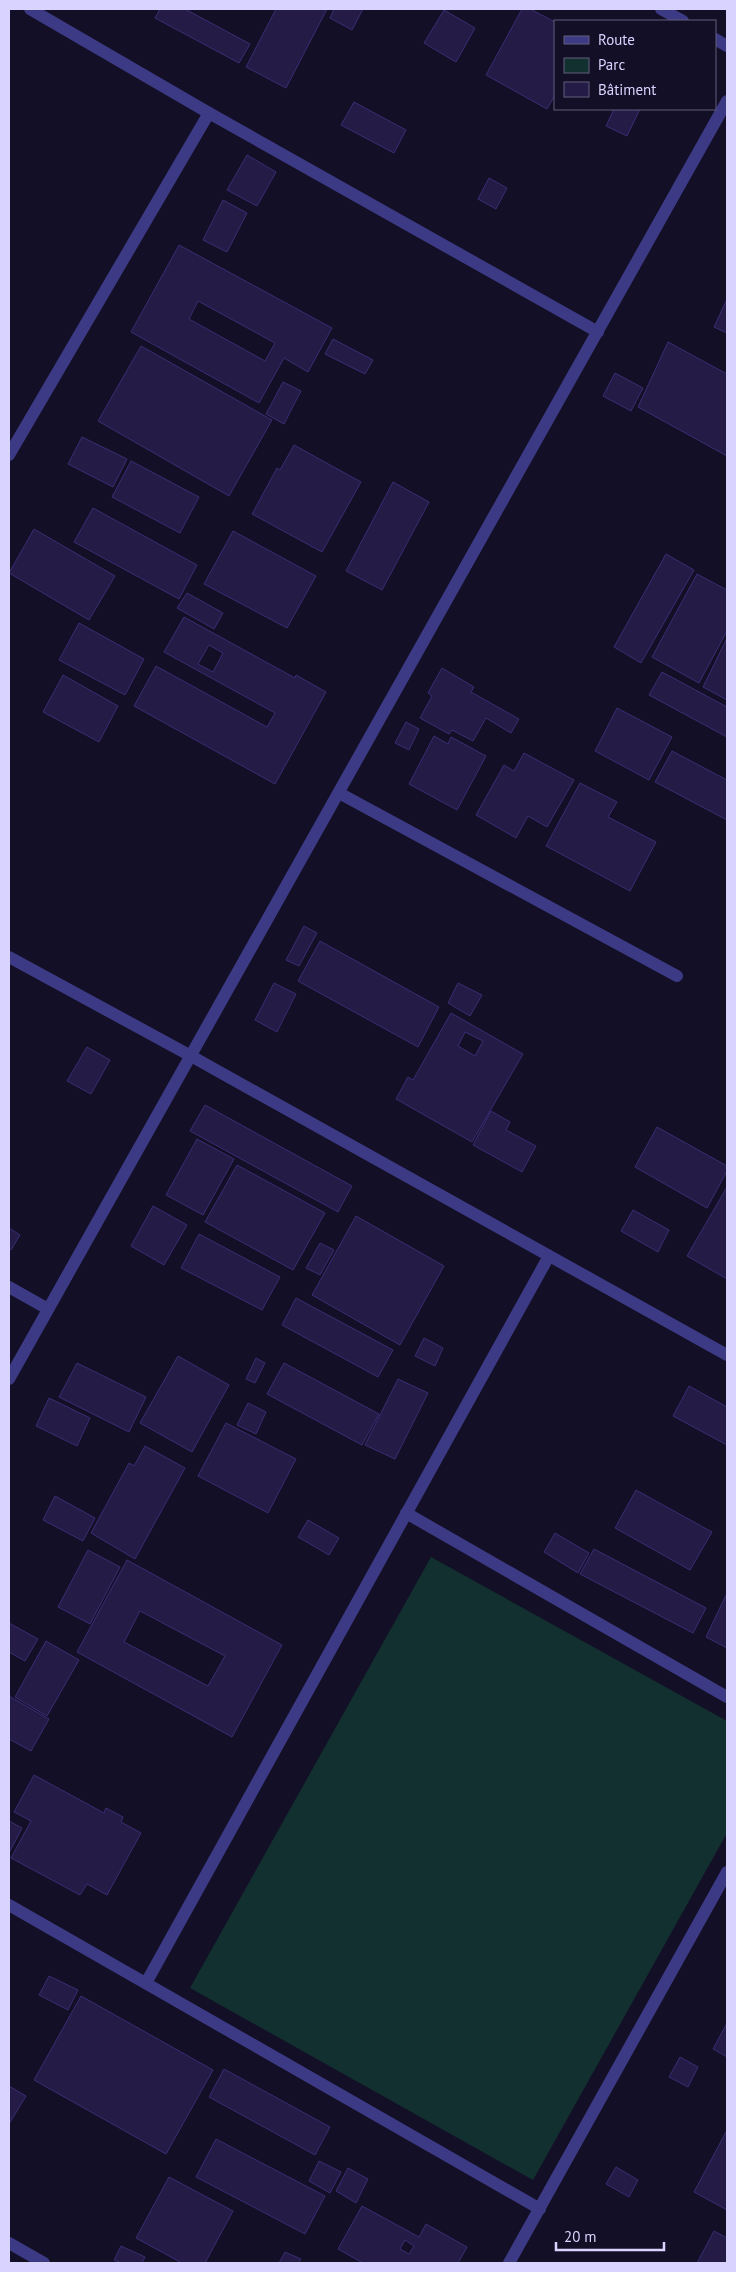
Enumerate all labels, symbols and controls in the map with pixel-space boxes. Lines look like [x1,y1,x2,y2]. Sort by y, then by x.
legend [554,20,716,110]
text: Route [598,30,635,49]
text: Parc [598,55,625,74]
text: Bâtiment [598,80,656,99]
scale bar [556,2220,664,2252]
text: 20 m [564,2227,597,2246]

